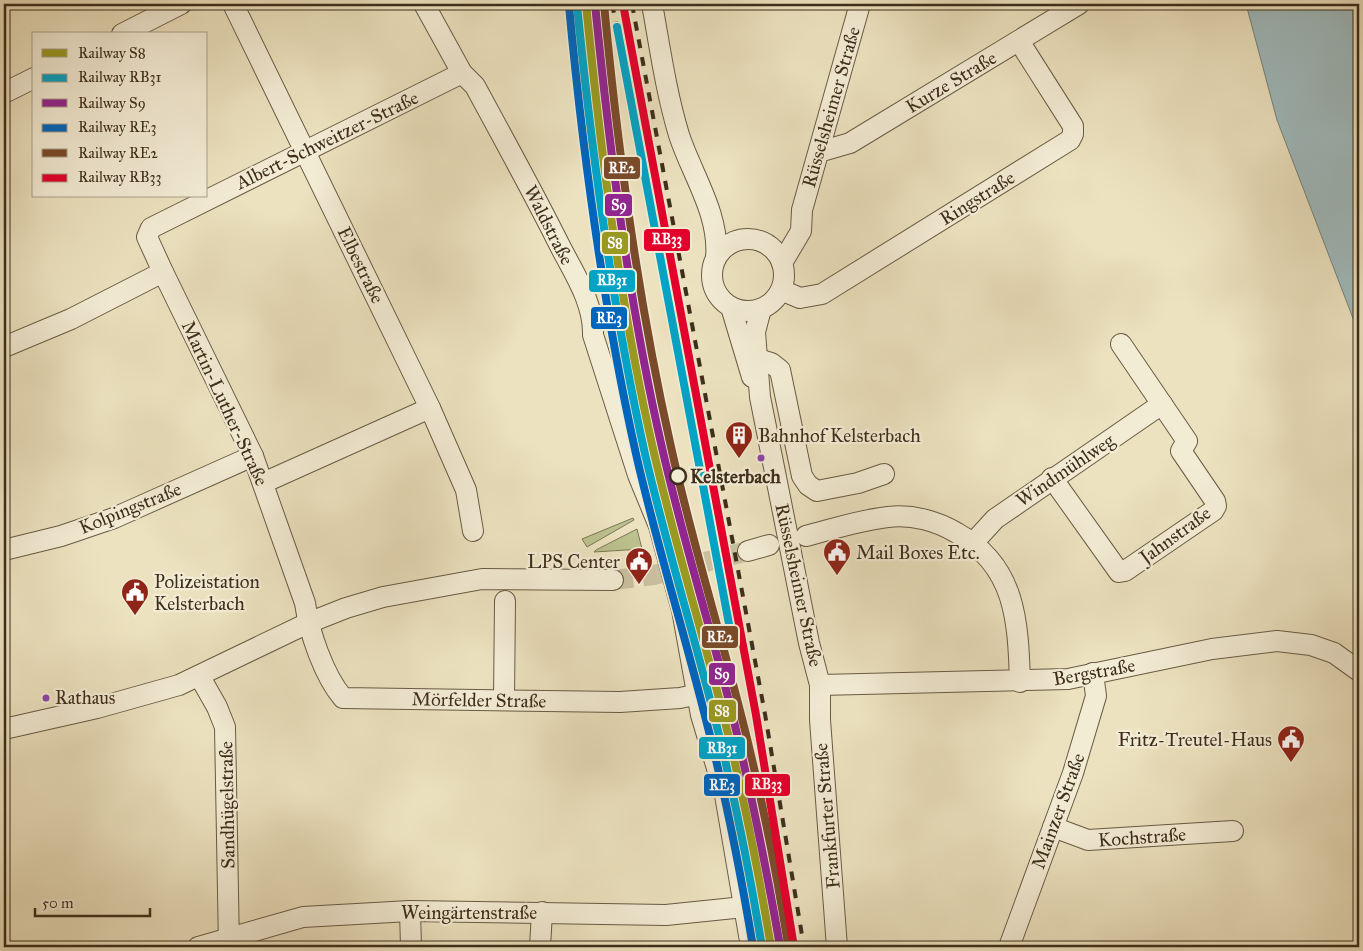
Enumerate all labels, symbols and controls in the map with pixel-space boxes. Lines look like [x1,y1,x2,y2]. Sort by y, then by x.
street label: Rüsselsheimer Straße [797,24,865,190]
legend [32,32,208,198]
text: Railway S8 [78,44,146,62]
street label: Kurze Straße [901,46,1001,118]
text: Railway RB31 [78,68,162,86]
street label: Albert-Schweitzer-Straße [231,86,422,195]
text: Railway S9 [78,94,146,112]
text: Railway RE3 [78,118,156,136]
text: Railway RE2 [78,144,158,162]
line badge: RE2 [603,156,641,180]
text: RE2 [609,160,636,177]
street label: Ringstraße [935,166,1019,231]
text: Railway RB33 [78,168,162,186]
street label: Waldstraße [519,181,579,269]
line badge: S9 [604,193,633,217]
text: S9 [611,197,627,215]
street label: Elbestraße [333,223,389,307]
line badge: RB33 [643,228,691,252]
line badge: S8 [601,231,629,255]
text: RB33 [652,231,683,249]
text: S8 [607,235,623,252]
line badge: RB31 [588,269,636,293]
text: RB31 [597,272,628,290]
line badge: RE3 [590,306,628,330]
text: RE3 [596,310,622,328]
street label: Martin-Luther-Straße [177,317,273,489]
building icon: Bahnhof Kelsterbach [724,420,754,459]
place label: Bahnhof Kelsterbach [758,424,921,447]
street label: Windmühlweg [1011,429,1119,512]
unlabelled marker [756,453,766,463]
place label: Kelsterbach [690,465,781,488]
marker: Kelsterbach [669,467,687,485]
street label: Kolpingstraße [75,477,185,540]
street label: Rüsselsheimer Straße [770,501,828,669]
street label: Jahnstraße [1133,501,1216,571]
public building icon: Mail Boxes Etc. [822,537,852,576]
place label: Mail Boxes Etc. [856,541,980,564]
public building icon: LPS Center [624,546,654,585]
place label: LPS Center [527,550,621,573]
place label: Polizeistation Kelsterbach [154,570,260,615]
public building icon: Polizeistation Kelsterbach [120,577,150,616]
line badge: RE2 [701,625,739,649]
text: RE2 [707,629,734,646]
street label: Bergstraße [1051,653,1137,692]
line badge: S9 [708,662,736,686]
text: S9 [714,666,730,684]
place label: Rathaus [55,687,115,709]
street label: Mörfelder Straße [412,687,547,713]
marker: Rathaus [41,693,51,703]
line badge: S8 [708,699,737,723]
text: S8 [714,703,730,720]
public building icon: Fritz-Treutel-Haus [1276,724,1306,763]
place label: Fritz-Treutel-Haus [1118,728,1272,751]
line badge: RB31 [698,736,746,760]
text: RB31 [707,740,738,758]
street label: Sandhügelstraße [214,741,241,869]
street label: Frankfurter Straße [809,742,845,890]
street label: Mainzer Straße [1026,750,1090,872]
line badge: RE3 [703,773,741,797]
line badge: RB33 [744,773,791,797]
text: RB33 [752,776,783,794]
text: RE3 [709,777,735,795]
street label: Kochstraße [1097,822,1187,852]
scale bar [35,886,150,918]
text: 50 m [42,894,74,912]
street label: Weingärtenstraße [401,901,537,925]

